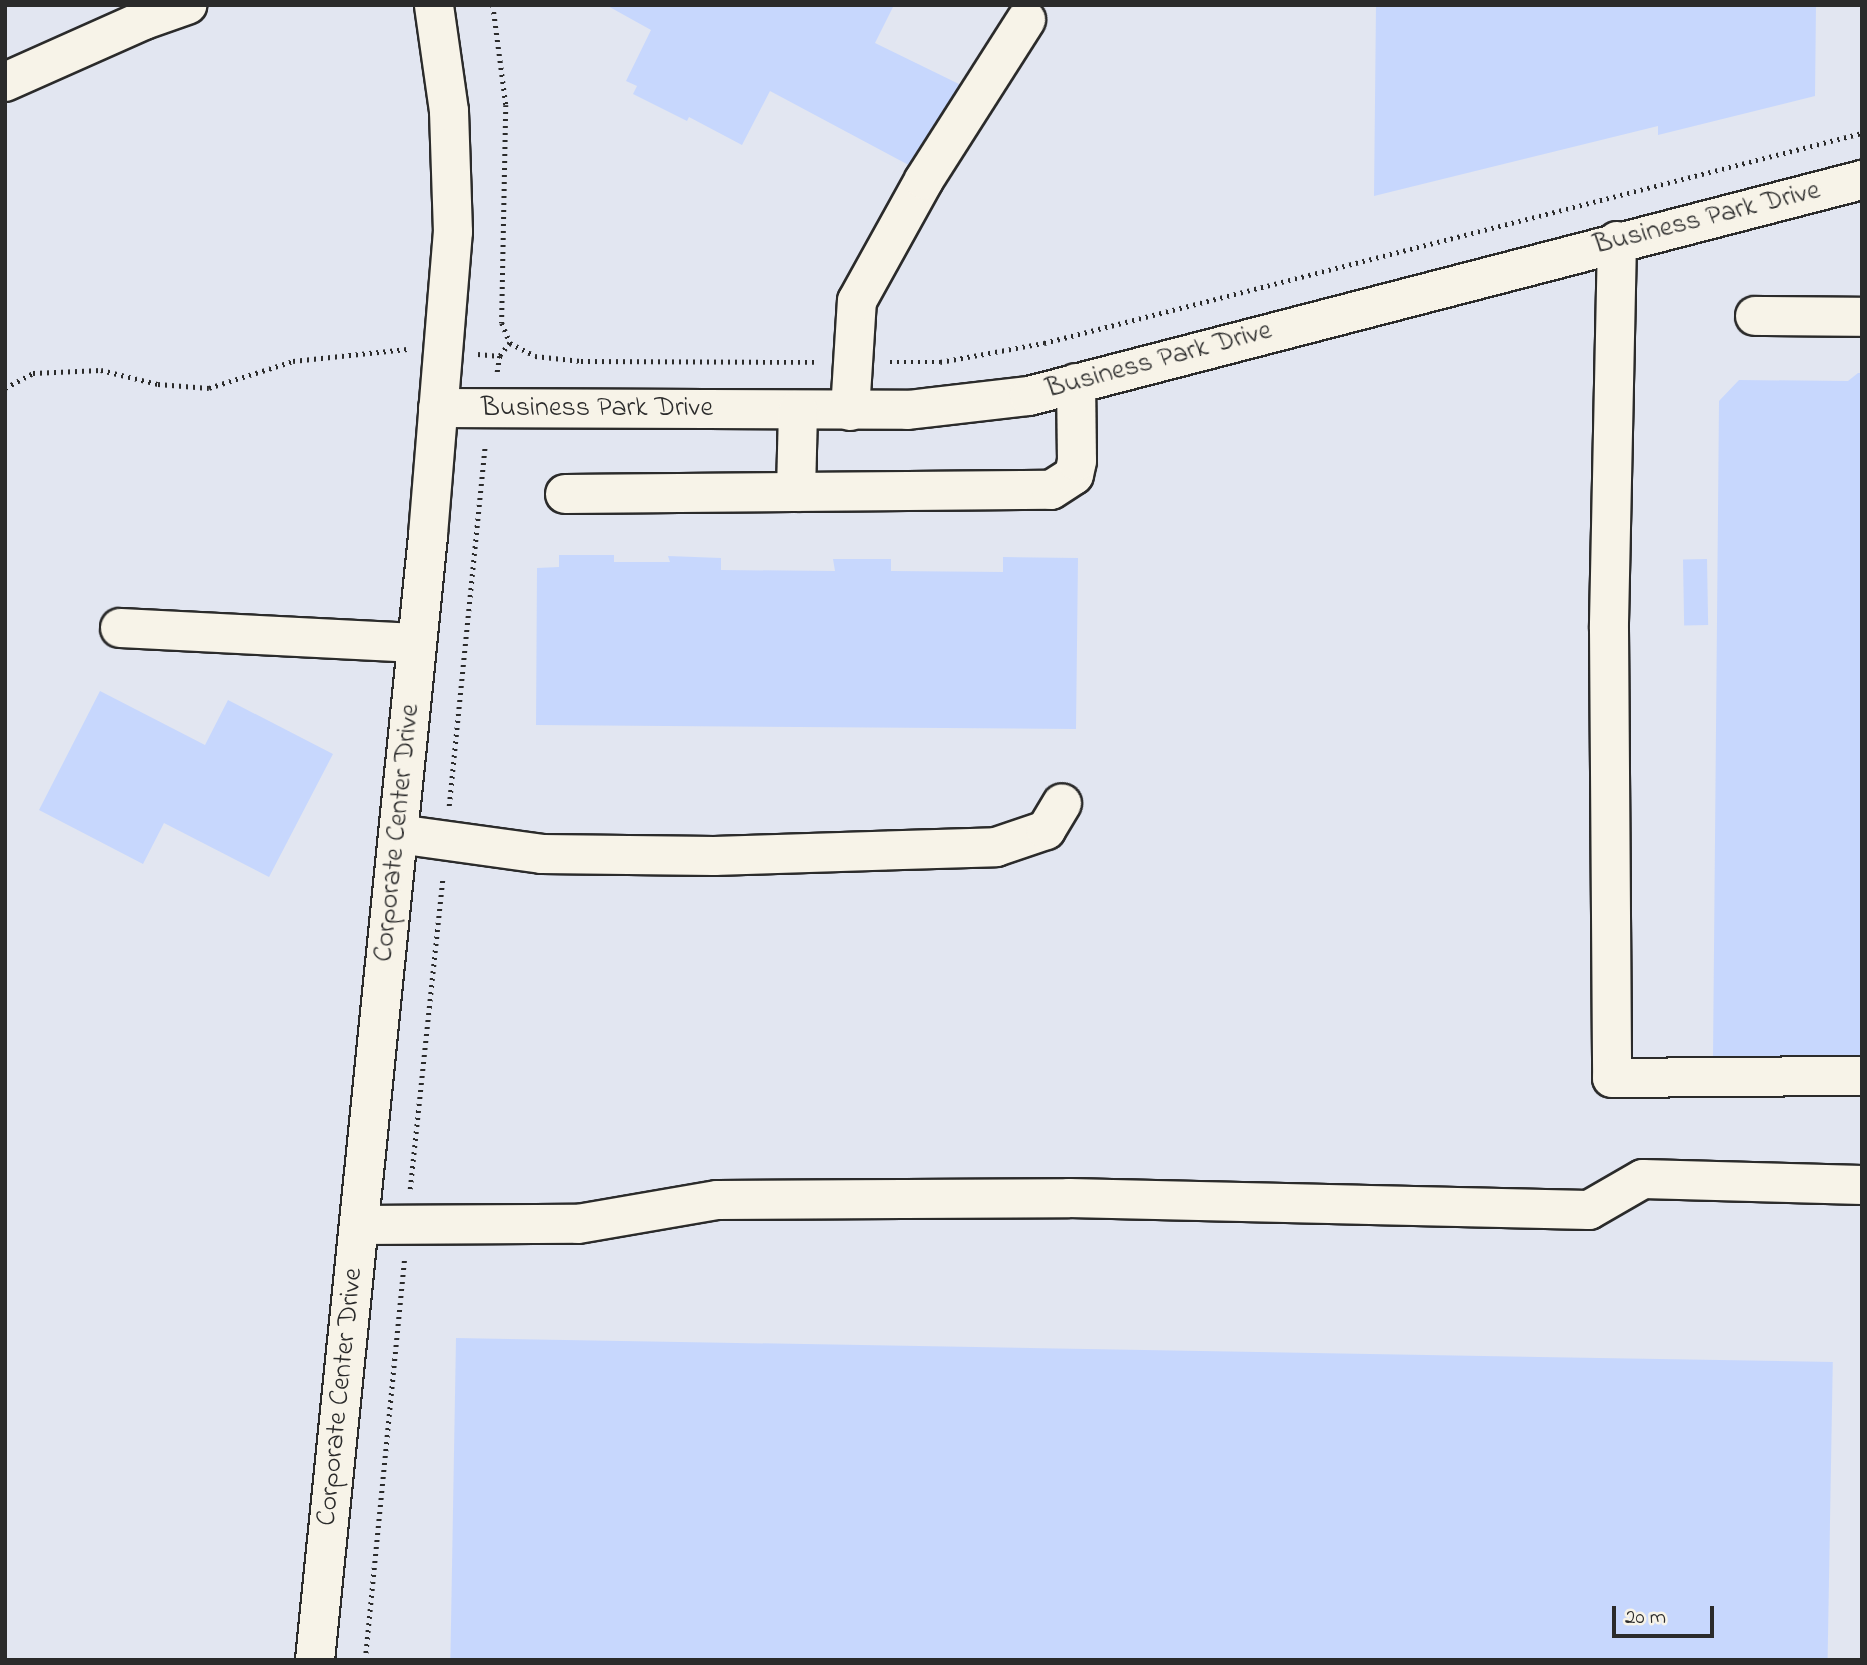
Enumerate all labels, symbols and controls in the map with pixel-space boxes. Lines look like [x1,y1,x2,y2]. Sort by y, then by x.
street label: Business Park Drive [1590,175,1824,263]
street label: Business Park Drive [1043,315,1275,407]
street label: Business Park Drive [481,392,713,426]
street label: Corporate Center Drive [368,702,428,964]
street label: Corporate Center Drive [311,1266,371,1528]
scale bar [1615,1592,1716,1636]
text: 20 m [1625,1603,1666,1633]

